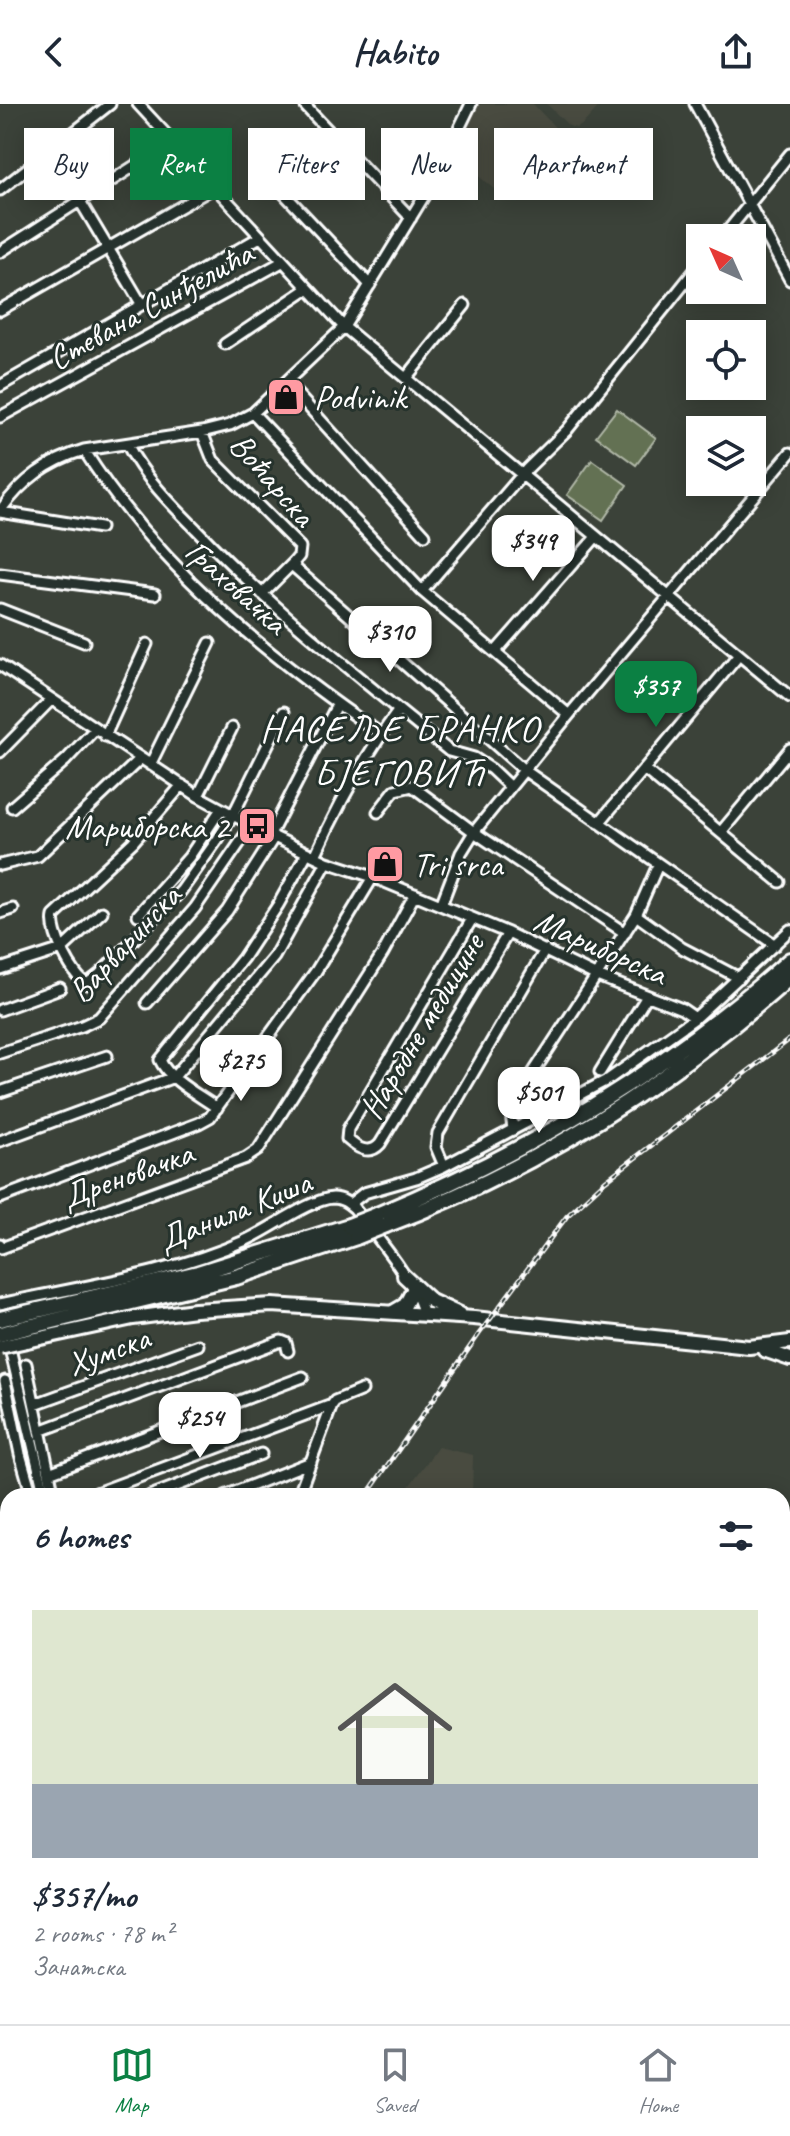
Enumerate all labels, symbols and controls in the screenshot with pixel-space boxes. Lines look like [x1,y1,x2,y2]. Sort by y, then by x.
text: Habito [353,29,437,75]
icon: back [32,30,76,74]
icon: share [714,30,758,74]
chip: Buy [24,128,114,200]
chip: Rent [130,128,232,200]
chip: Filters [248,128,365,200]
chip: New [381,128,478,200]
chip: Apartment [494,128,653,200]
north arrow [686,224,766,304]
map controls [686,224,766,496]
street label: Стевана Синђелића [40,230,262,379]
button: locate [686,320,766,400]
shop icon: Podvinik [265,376,307,418]
place label: Podvinik [314,376,408,419]
button: layers [686,416,766,496]
street label: Воћарска [220,424,327,537]
pin: $349 [486,515,580,583]
text: $349 [510,524,556,557]
street label: Граховачка [177,529,298,645]
pin: $310 [343,606,437,674]
text: $310 [367,615,413,648]
pin: $357 [609,661,703,729]
text: $357 [633,670,679,703]
district label: НАСЕЉЕ БРАНКО БЈЕГОВИЋ [260,705,542,796]
place label: Мариборска 2 [65,805,232,848]
bus stop icon: Мариборска 2 [236,805,278,847]
shop icon: Tri srca [364,843,406,885]
place label: Tri srca [413,843,505,886]
street label: Варваринска [59,873,192,1012]
street label: Мариборска [528,898,676,996]
street label: Народне медицине [349,923,495,1127]
pin: $275 [194,1035,288,1103]
text: $275 [218,1044,264,1077]
pin: $501 [492,1067,586,1135]
text: $501 [516,1076,562,1109]
street label: Дреновачка [55,1130,201,1218]
street label: Данила Киша [151,1159,319,1261]
street label: Хумска [61,1315,157,1385]
pin: $254 [153,1392,247,1460]
text: $254 [177,1401,223,1434]
icon: filters [714,1514,758,1558]
text: 6 homes [32,1515,129,1558]
icon: home [323,1662,467,1806]
text: $357/mo [32,1874,136,1917]
text: 2 rooms · 78 m² [32,1917,173,1950]
text: Занатска [32,1950,125,1983]
tab: Map [110,2043,154,2119]
tab: Saved [373,2043,417,2119]
tab: Home [636,2043,680,2119]

